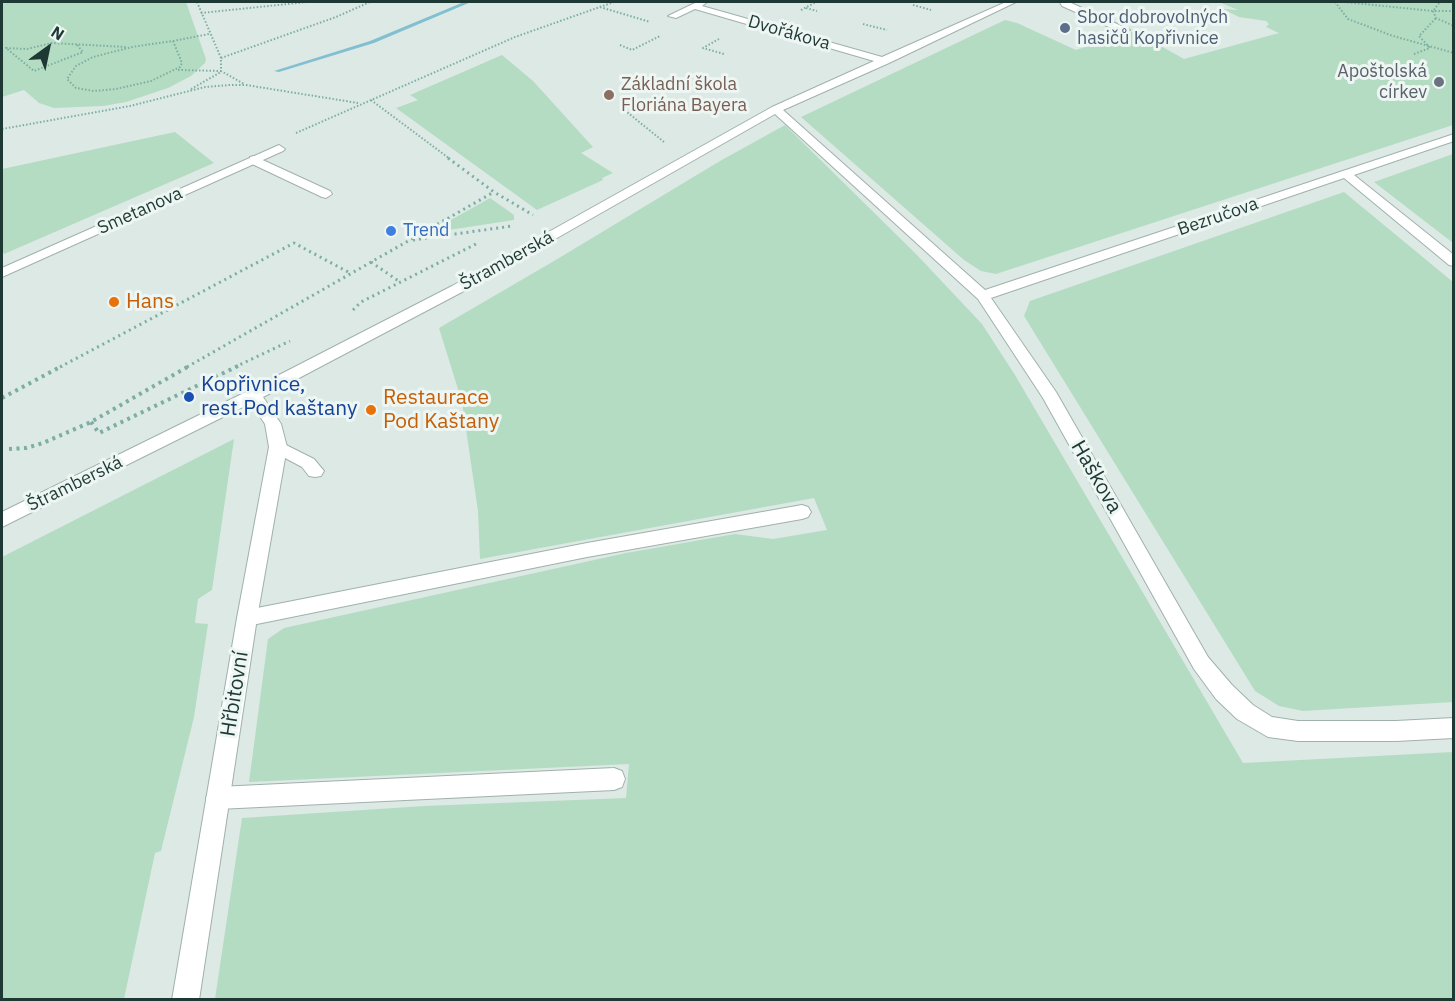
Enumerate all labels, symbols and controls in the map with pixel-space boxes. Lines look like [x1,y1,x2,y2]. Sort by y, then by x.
place label: Sbor dobrovolných hasičů Kopřivnice [1077,7,1228,50]
street label: Dvořákova [745,11,833,55]
north arrow [18,18,78,78]
text: N [47,21,68,44]
marker: Sbor dobrovolných hasičů Kopřivnice [1058,21,1072,35]
place label: Apoštolská církev [1337,61,1427,104]
place label: Základní škola Floriána Bayera [621,74,747,116]
marker: Apoštolská církev [1432,75,1446,89]
marker: Základní škola Floriána Bayera [602,88,616,102]
street label: Smetanova [94,183,186,239]
street label: Bezručova [1175,193,1261,241]
place label: Trend [403,220,450,242]
marker: Trend [384,224,398,238]
street label: Štramberská [457,227,557,295]
place label: Hans [126,289,174,315]
marker: Hans [107,295,121,309]
place label: Kopřivnice, rest.Pod kaštany [201,372,358,422]
place label: Restaurace Pod Kaštany [383,385,499,435]
marker: Kopřivnice, rest.Pod kaštany [182,390,196,404]
marker: Restaurace Pod Kaštany [364,403,378,417]
street label: Haškova [1065,436,1127,518]
street label: Štramberská [24,452,126,516]
street label: Hřbitovní [216,649,254,739]

